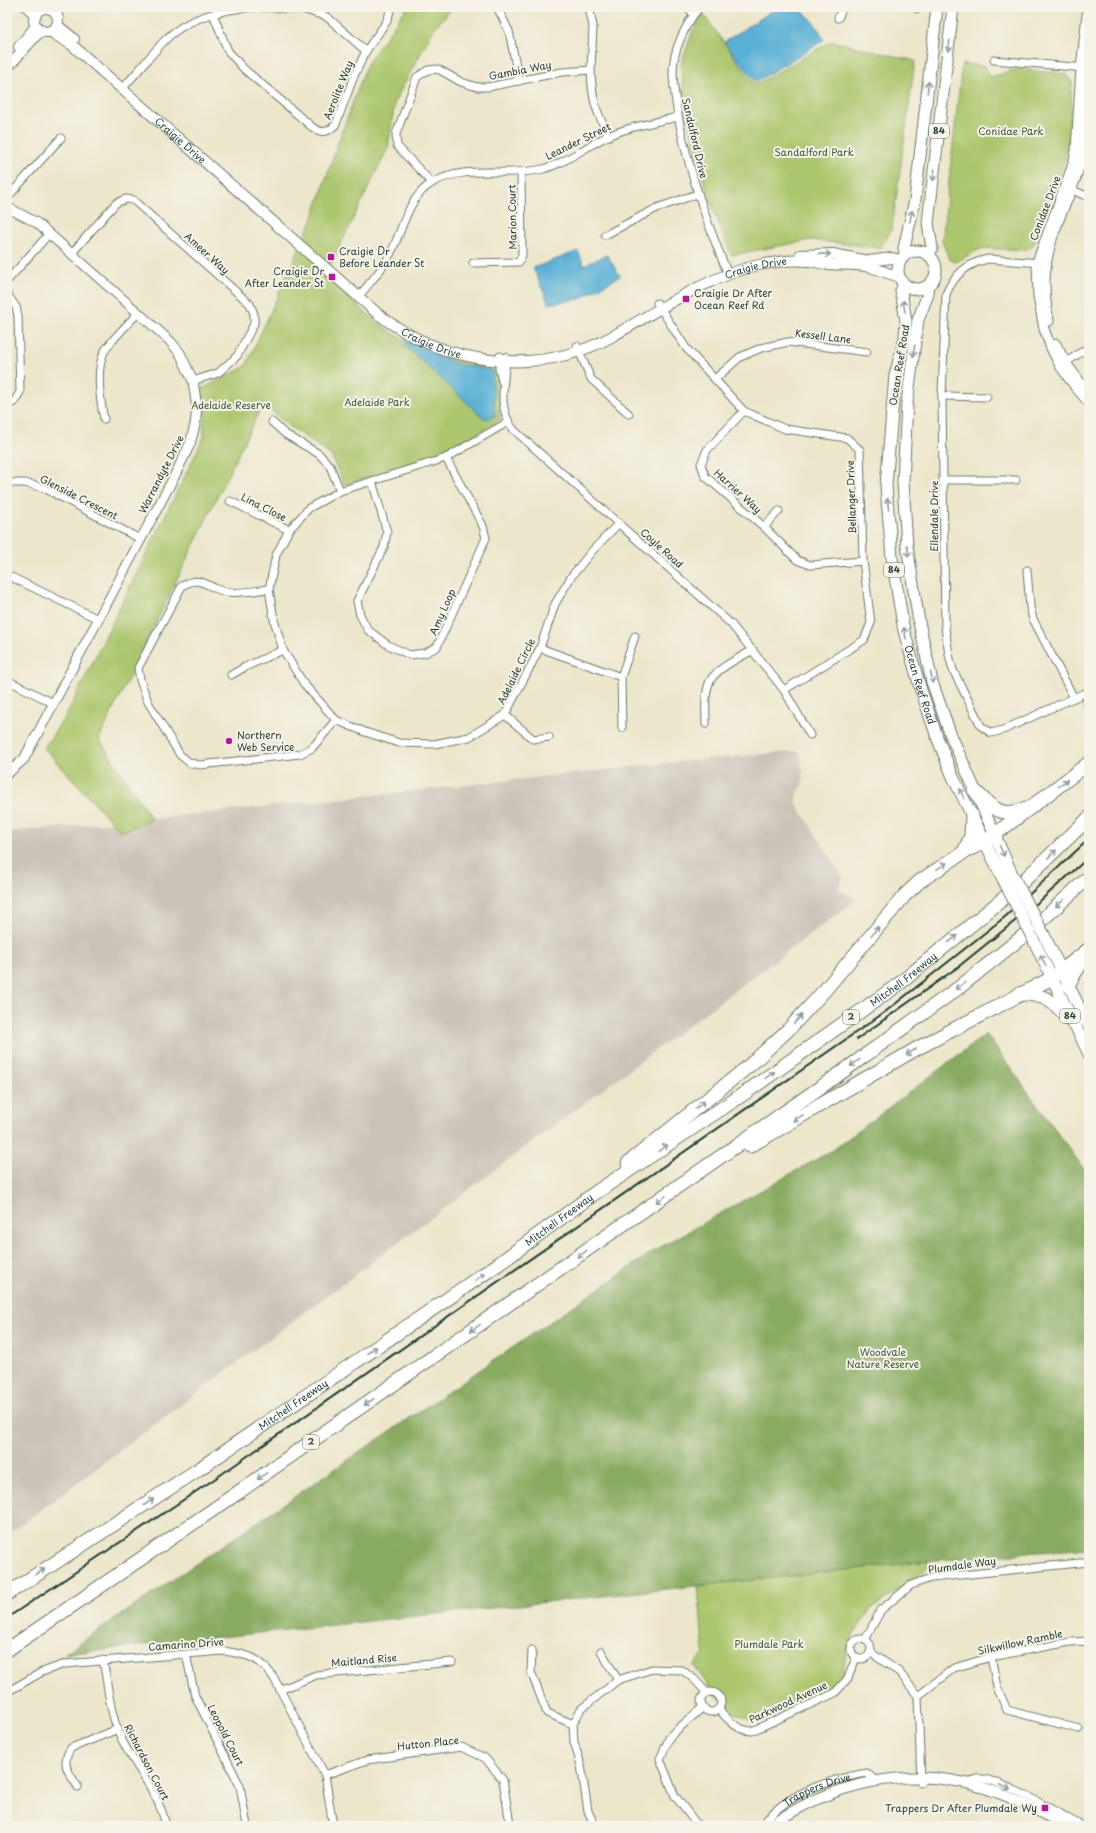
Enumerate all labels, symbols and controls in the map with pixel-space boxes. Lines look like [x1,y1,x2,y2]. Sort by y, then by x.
one-way arrow [945,39,953,52]
street label: Gambia Way [487,56,553,83]
street label: Aerolite Way [319,58,356,122]
one-way arrow [924,81,931,94]
street label: Sandalford Drive [679,96,712,180]
street label: Craigie Drive [152,113,210,167]
street label: Leander Street [542,118,613,163]
park label: Conidae Park [978,123,1044,138]
road number: 84 [929,124,949,138]
park label: Sandalford Park [774,144,854,159]
one-way arrow [930,168,938,181]
street label: Conidae Drive [1025,173,1064,242]
street label: Marion Court [503,184,520,250]
one-way arrow [908,210,916,223]
street label: Ameer Way [181,228,233,277]
place label: Craigie Dr Before Leander St [339,243,424,270]
one-way arrow [818,250,831,258]
marker: Craigie Dr Before Leander St [326,252,336,262]
street label: Craigie Drive [722,253,787,282]
place label: Craigie Dr After Leander St [245,263,324,290]
marker: Craigie Dr After Leander St [327,272,337,282]
place label: Craigie Dr After Ocean Reef Rd [694,285,773,312]
marker: Craigie Dr After Ocean Reef Rd [681,294,691,304]
one-way arrow [900,300,908,313]
street label: Craigie Drive [399,323,463,361]
street label: Ocean Reef Road [885,323,912,407]
street label: Kessell Lane [794,325,852,346]
one-way arrow [910,344,918,357]
park label: Adelaide Park [344,394,410,409]
park label: Adelaide Reserve [191,397,271,412]
street label: Warrandyte Drive [134,432,188,516]
street label: Bellanger Drive [842,460,859,534]
street label: Harrier Way [711,465,766,516]
street label: Glenside Crescent [38,470,121,523]
street label: Ellendale Drive [926,481,941,551]
street label: Lina Close [239,489,289,524]
one-way arrow [884,498,891,511]
street label: Coyle Road [638,524,687,571]
one-way arrow [904,544,912,557]
road number: 84 [884,563,904,577]
street label: Amy Loop [425,586,459,638]
one-way arrow [900,626,908,639]
street label: Adelaide Circle [493,635,538,706]
street label: Ocean Reef Road [901,643,940,726]
one-way arrow [928,672,936,685]
place label: Northern Web Service [237,727,294,754]
marker: Northern Web Service [224,736,234,746]
one-way arrow [1057,779,1068,788]
one-way arrow [958,789,965,801]
one-way arrow [998,844,1006,856]
one-way arrow [1046,850,1056,859]
one-way arrow [936,862,948,870]
one-way arrow [1055,898,1065,908]
one-way arrow [870,925,879,936]
one-way arrow [948,935,959,944]
street label: Mitchell Freeway [866,948,940,1010]
one-way arrow [1039,955,1046,967]
one-way arrow [955,982,966,991]
road number: 84 [1060,1009,1080,1023]
road number: 2 [843,1010,859,1024]
one-way arrow [793,1015,802,1025]
one-way arrow [905,1048,917,1056]
one-way arrow [850,1059,861,1067]
one-way arrow [765,1071,776,1079]
one-way arrow [694,1100,705,1109]
one-way arrow [792,1114,804,1122]
one-way arrow [657,1144,668,1152]
street label: Mitchell Freeway [521,1189,596,1249]
one-way arrow [656,1195,667,1203]
one-way arrow [577,1250,588,1258]
one-way arrow [474,1273,485,1281]
one-way arrow [470,1324,481,1332]
park label: Woodvale Nature Reserve [847,1344,919,1371]
one-way arrow [367,1346,378,1354]
street label: Mitchell Freeway [255,1375,331,1433]
one-way arrow [363,1398,374,1406]
road number: 2 [303,1435,319,1449]
one-way arrow [256,1472,267,1480]
one-way arrow [143,1498,154,1506]
street label: Plumdale Way [927,1552,997,1577]
one-way arrow [34,1568,46,1576]
street label: Silkwillow Ramble [976,1625,1064,1658]
street label: Camarino Drive [148,1633,224,1654]
park label: Plumdale Park [734,1636,804,1651]
street label: Maitland Rise [331,1649,397,1670]
street label: Parkwood Avenue [746,1677,830,1726]
street label: Leopold Court [205,1702,248,1768]
street label: Richardson Court [121,1721,174,1802]
street label: Hutton Place [396,1732,460,1753]
street label: Trappers Drive [780,1768,853,1810]
one-way arrow [999,1783,1011,1791]
place label: Trappers Dr After Plumdale Wy [885,1800,1037,1815]
marker: Trappers Dr After Plumdale Wy [1040,1803,1050,1813]

